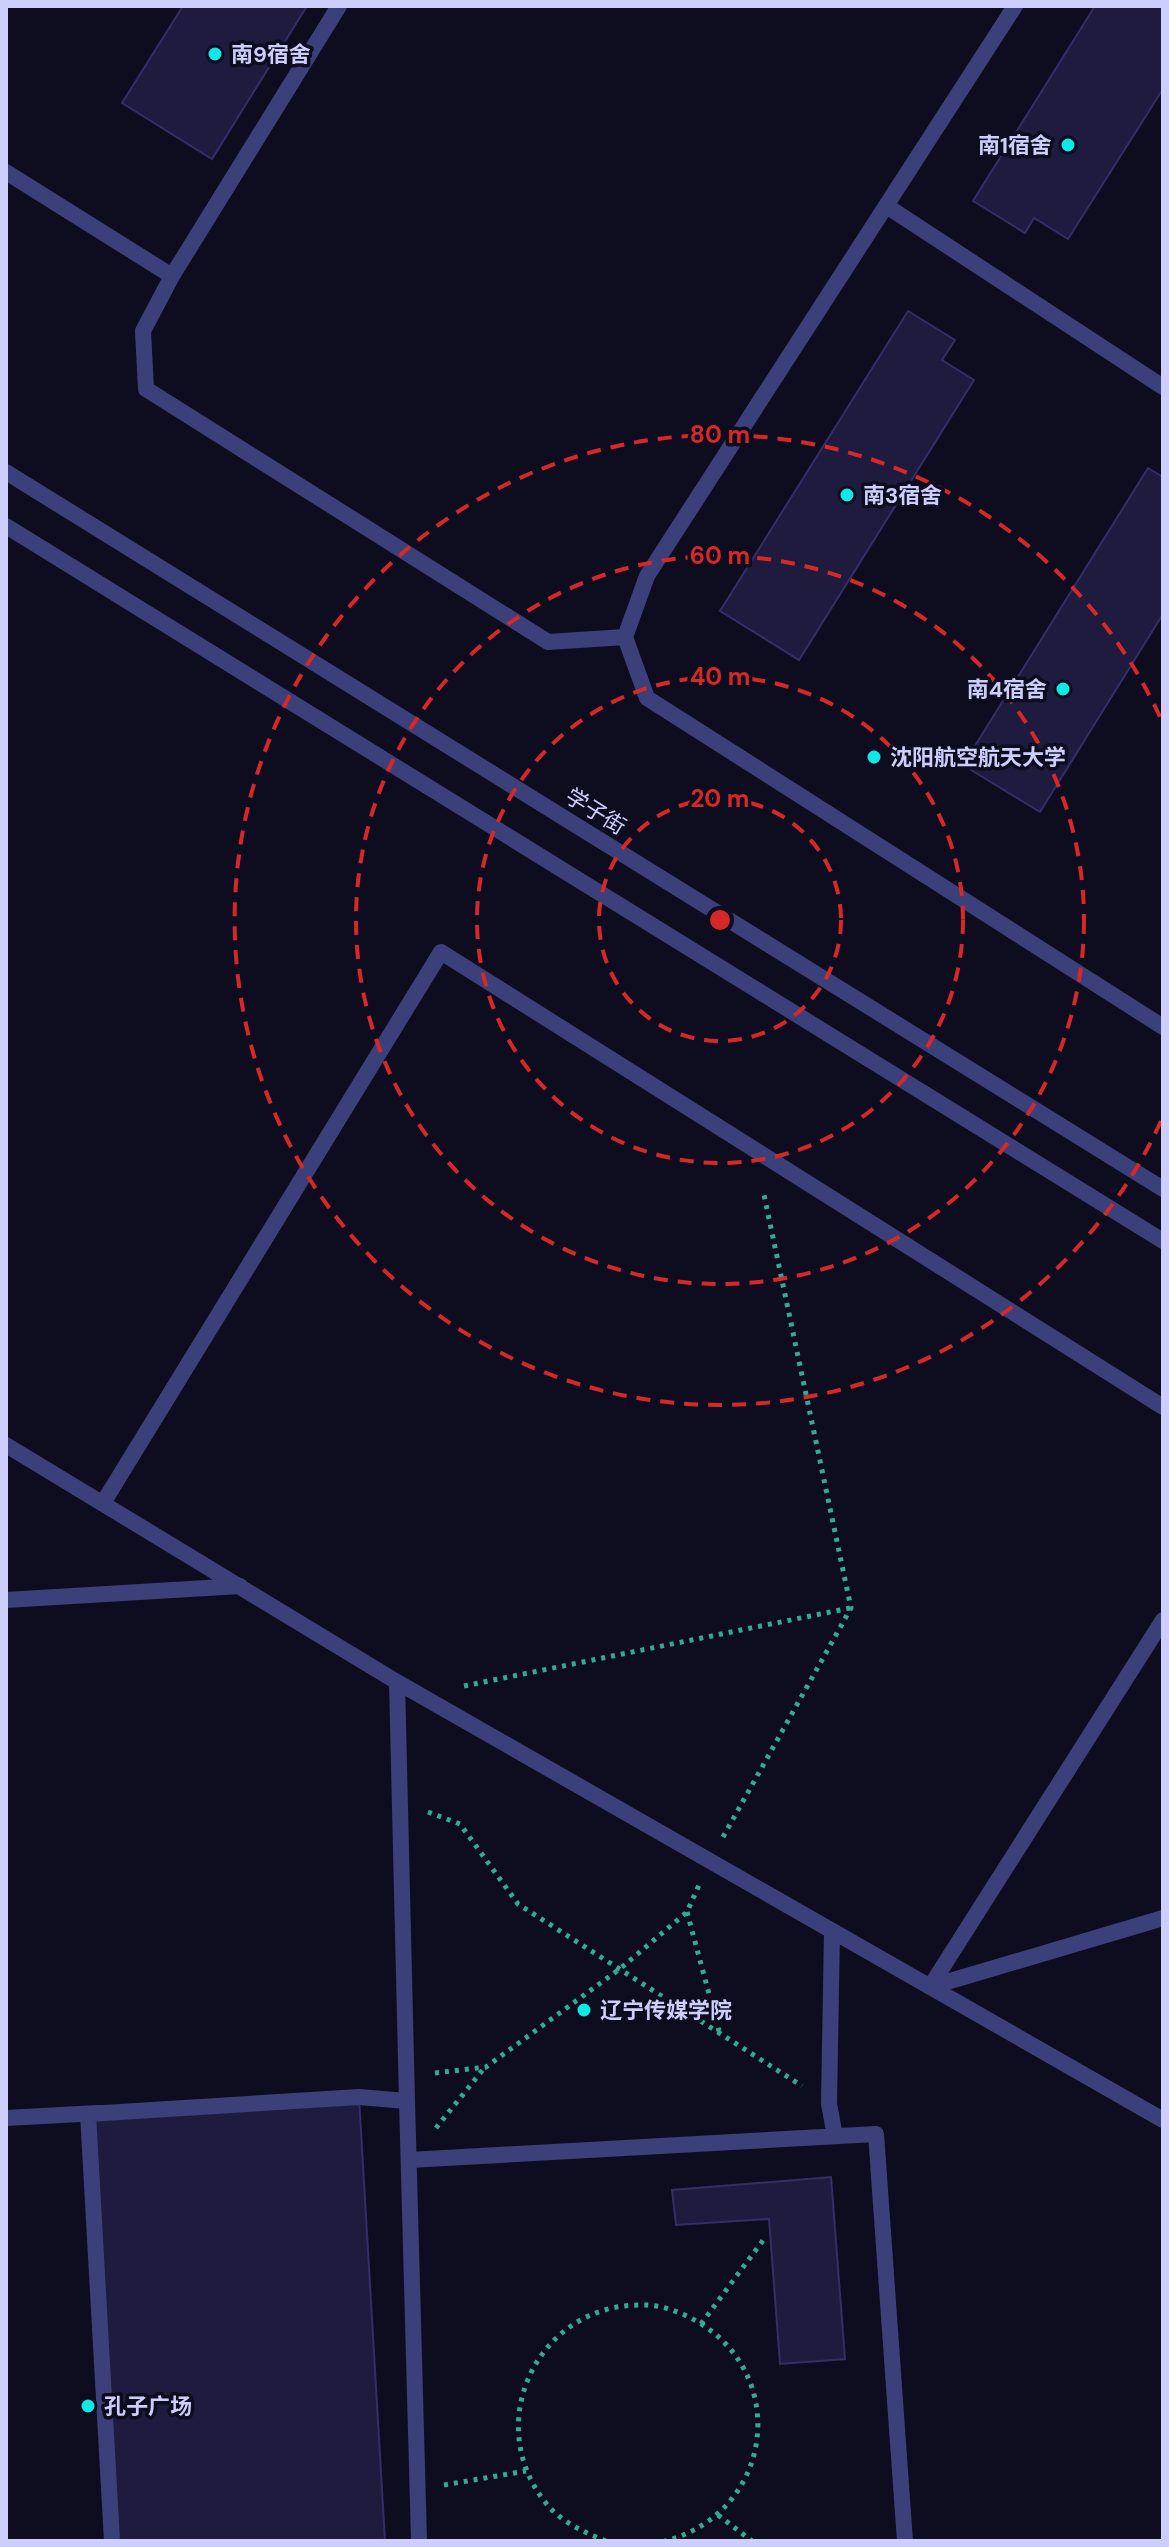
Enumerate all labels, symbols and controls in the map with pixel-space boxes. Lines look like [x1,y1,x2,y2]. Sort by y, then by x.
place label: 南9宿舍 [231,40,311,69]
marker: 南9宿舍 [206,45,224,63]
place label: 南1宿舍 [978,131,1052,160]
marker: 南1宿舍 [1059,136,1077,154]
text: 80 m [690,419,750,450]
place label: 南3宿舍 [863,481,942,510]
marker: 南3宿舍 [838,486,856,504]
text: 60 m [690,540,750,571]
text: 40 m [690,661,750,692]
place label: 南4宿舍 [967,675,1047,704]
marker: 南4宿舍 [1054,680,1072,698]
place label: 沈阳航空航天大学 [890,743,1066,772]
marker: 沈阳航空航天大学 [865,748,883,766]
street label: 学子街 [560,782,631,841]
text: 20 m [691,783,749,814]
centre of rings [706,906,734,934]
place label: 辽宁传媒学院 [600,1996,732,2025]
marker: 辽宁传媒学院 [575,2001,593,2019]
place label: 孔子广场 [104,2392,192,2421]
marker: 孔子广场 [79,2397,97,2415]

